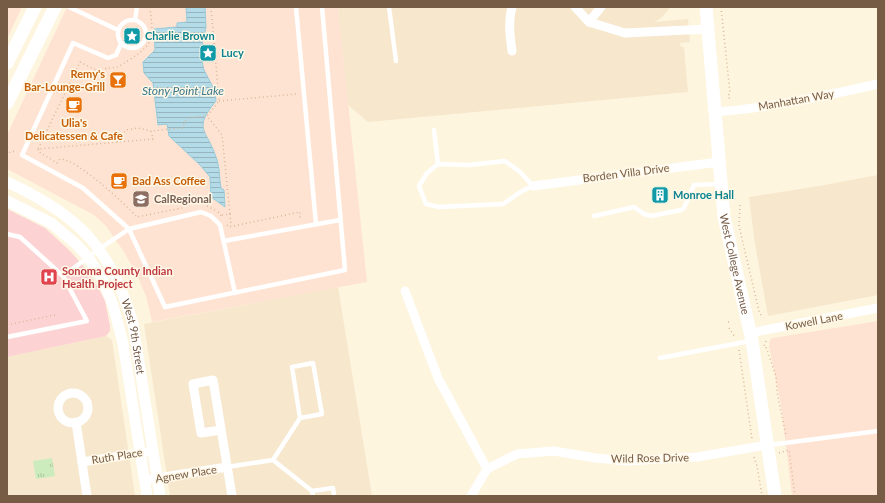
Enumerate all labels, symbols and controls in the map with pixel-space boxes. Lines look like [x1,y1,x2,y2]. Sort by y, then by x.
place icon: Charlie Brown [122,26,142,46]
place label: Charlie Brown [145,29,215,42]
place icon: Lucy [198,43,218,63]
place label: Lucy [221,46,244,59]
place label: Remy's Bar-Lounge-Grill [24,67,105,93]
bar icon: Remy's Bar-Lounge-Grill [108,70,128,90]
water label: Stony Point Lake [142,83,224,98]
street label: Manhattan Way [757,86,835,113]
cafe icon: Ulia's Delicatessen & Cafe [64,95,84,115]
place label: Ulia's Delicatessen & Cafe [25,116,123,142]
street label: Borden Villa Drive [582,161,670,184]
cafe icon: Bad Ass Coffee [109,171,129,191]
place label: Bad Ass Coffee [132,174,206,187]
building icon: Monroe Hall [650,185,670,205]
place label: Monroe Hall [673,188,734,201]
school or university icon: CalRegional [131,189,151,209]
place label: CalRegional [154,192,212,205]
street label: West College Avenue [717,212,753,316]
place label: Sonoma County Indian Health Project [62,264,173,290]
hospital icon: Sonoma County Indian Health Project [39,267,59,287]
street label: West 9th Street [119,297,148,375]
street label: Kowell Lane [784,309,844,332]
street label: Ruth Place [91,445,143,466]
street label: Wild Rose Drive [611,450,689,465]
street label: Agnew Place [154,462,218,485]

